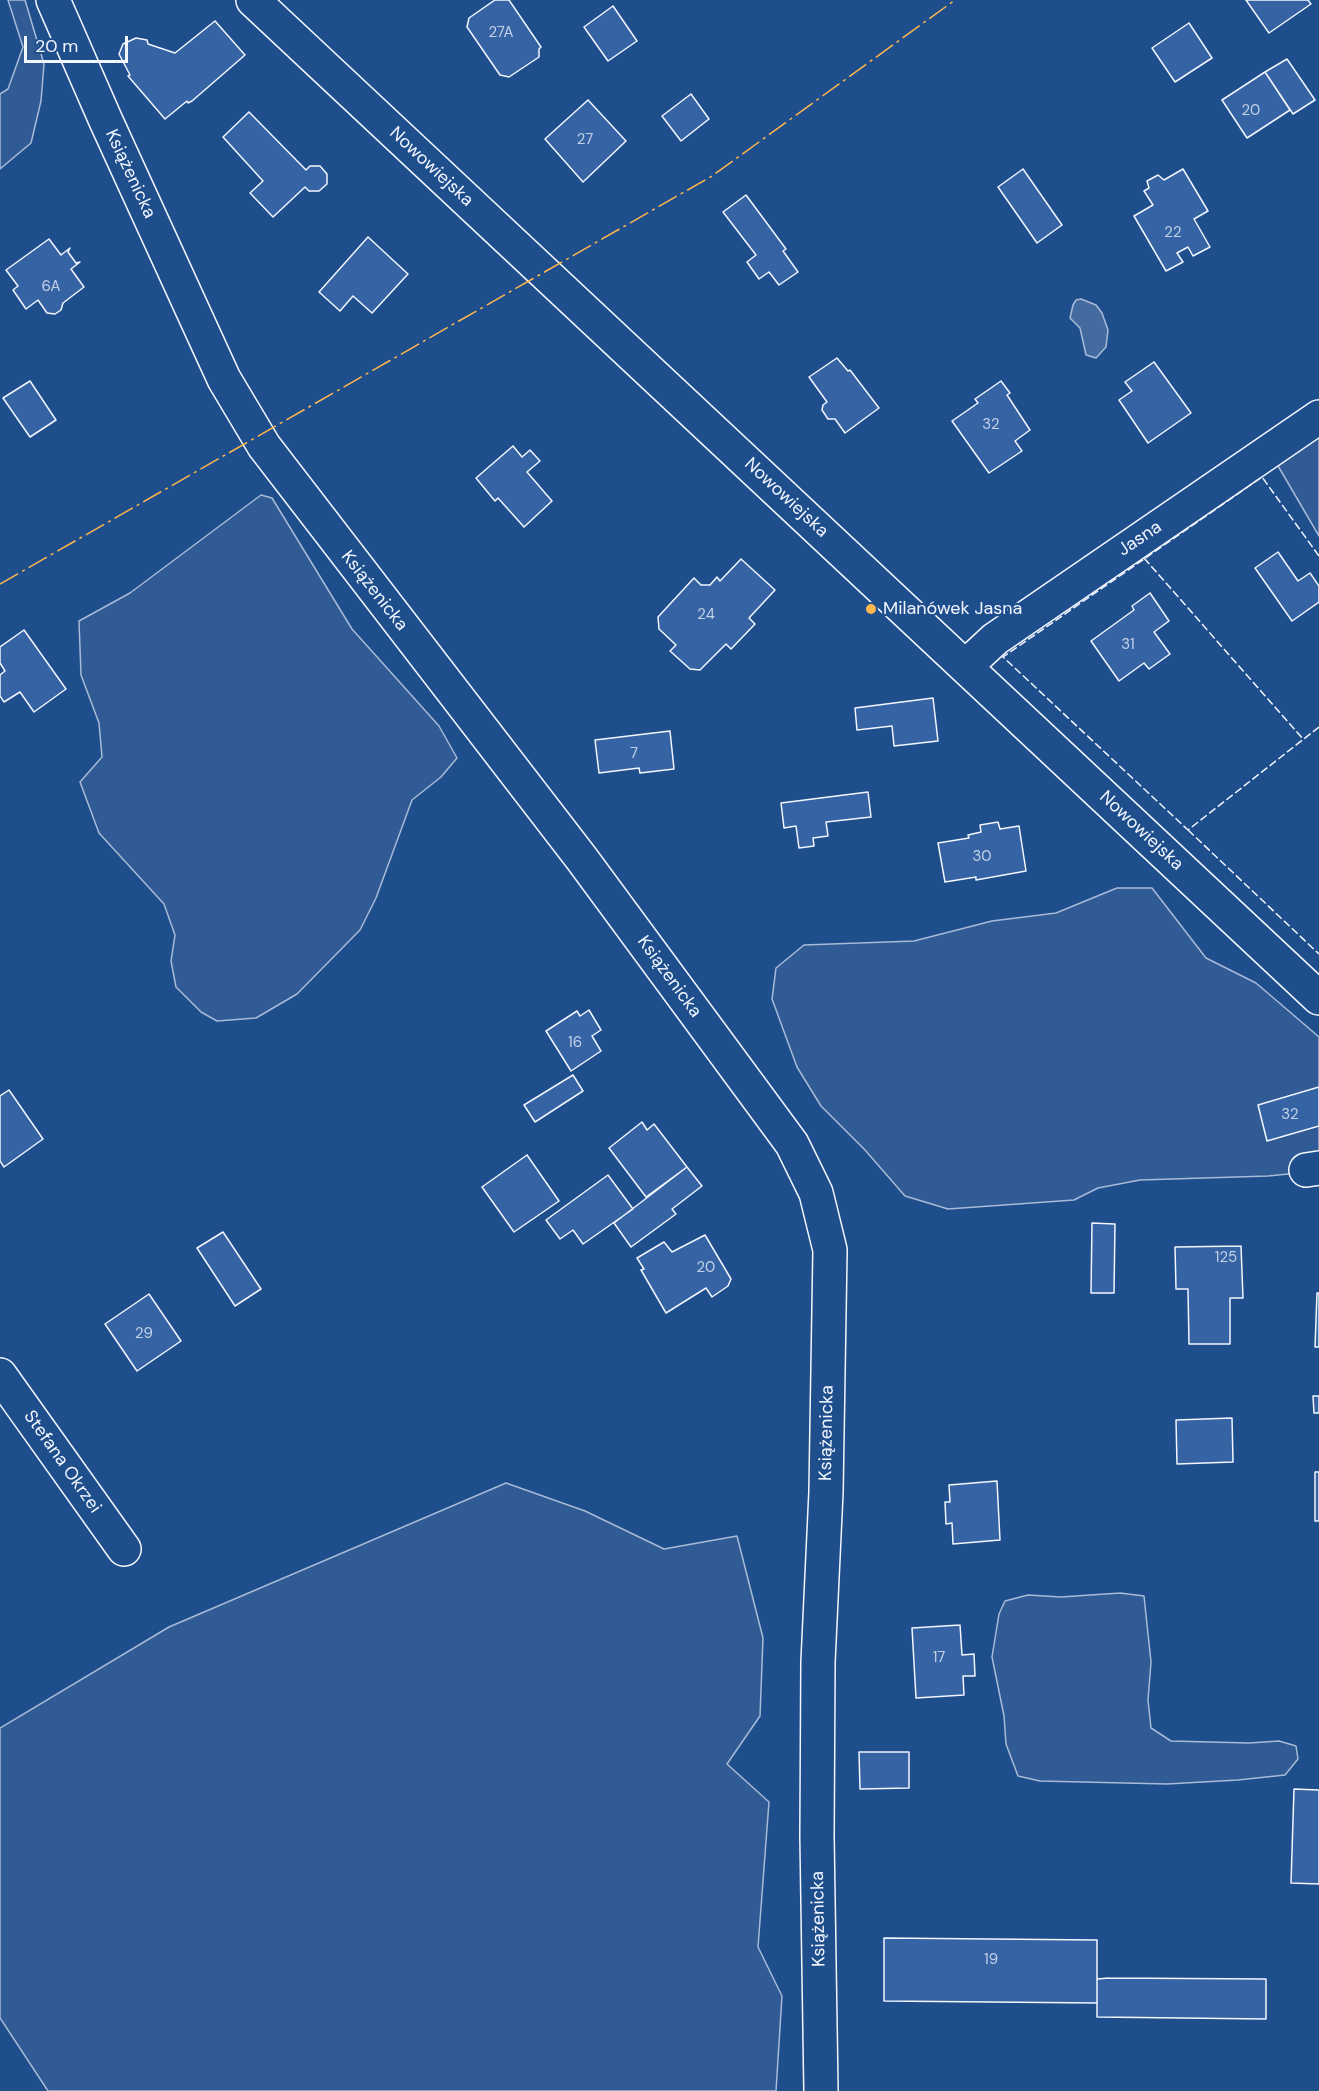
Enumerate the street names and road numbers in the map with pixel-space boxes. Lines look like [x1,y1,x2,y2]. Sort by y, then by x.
street label: Nowowiejska [385,123,477,211]
street label: Książenicka [100,126,160,222]
street label: Nowowiejska [740,454,832,542]
street label: Jasna [1114,517,1166,561]
street label: Książenicka [336,547,412,635]
street label: Nowowiejska [1095,787,1187,875]
street label: Książenicka [632,932,706,1022]
street label: Książenicka [815,1385,839,1481]
street label: Stefana Okrzei [19,1406,105,1518]
street label: Książenicka [807,1871,831,1967]

